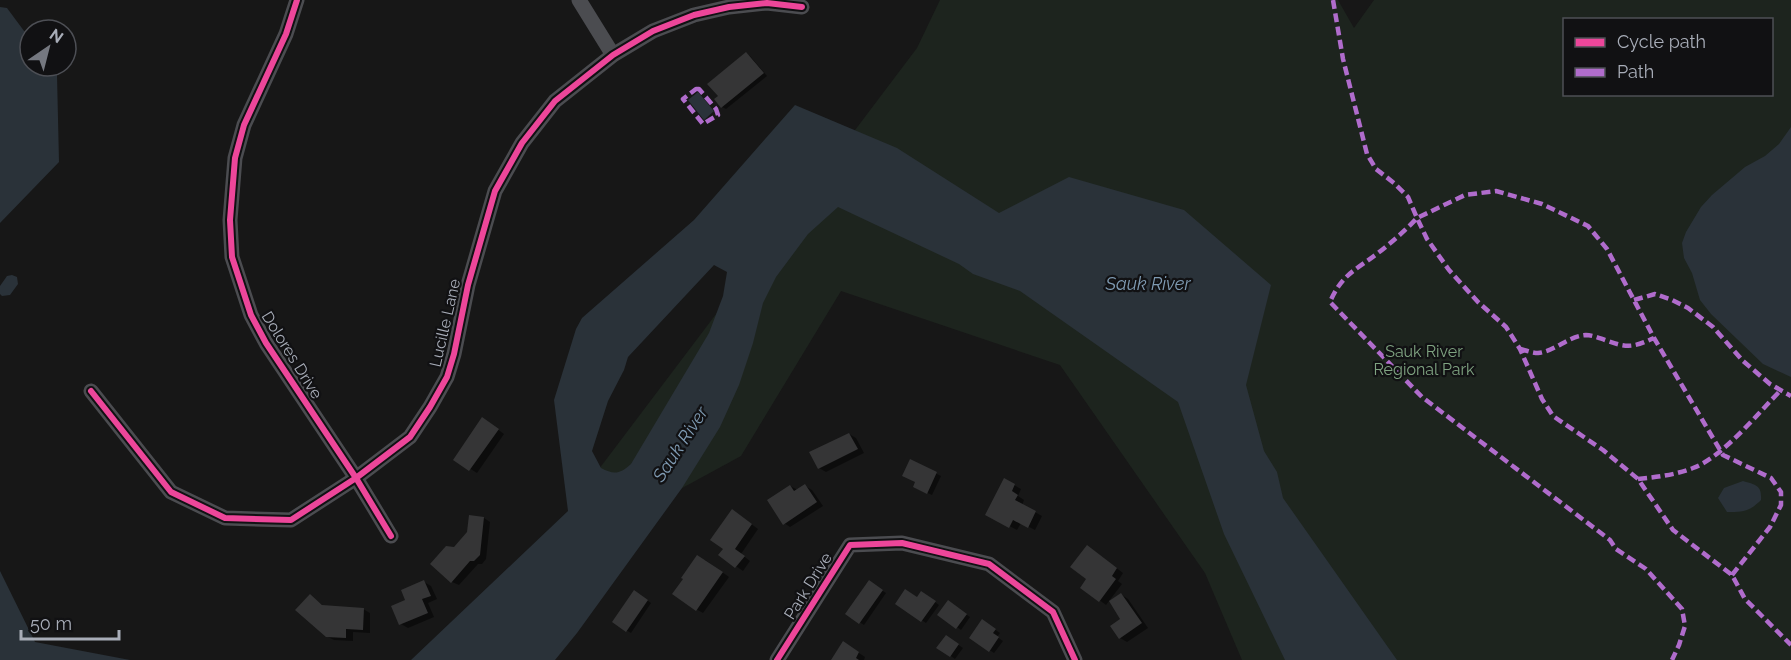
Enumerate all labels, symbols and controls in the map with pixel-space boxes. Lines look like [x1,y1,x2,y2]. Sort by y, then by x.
north arrow [18,18,78,78]
legend [1563,18,1773,96]
text: N [46,25,67,47]
text: Cycle path [1617,31,1706,52]
text: Path [1617,61,1654,82]
water label: Sauk River [1104,273,1191,294]
street label: Lucille Lane [426,277,464,369]
street label: Dolores Drive [258,308,326,402]
park label: Sauk River Regional Park [1373,342,1475,379]
water label: Sauk River [647,402,712,486]
street label: Park Drive [780,549,836,623]
scale bar [21,603,118,641]
text: 50 m [30,613,72,634]

